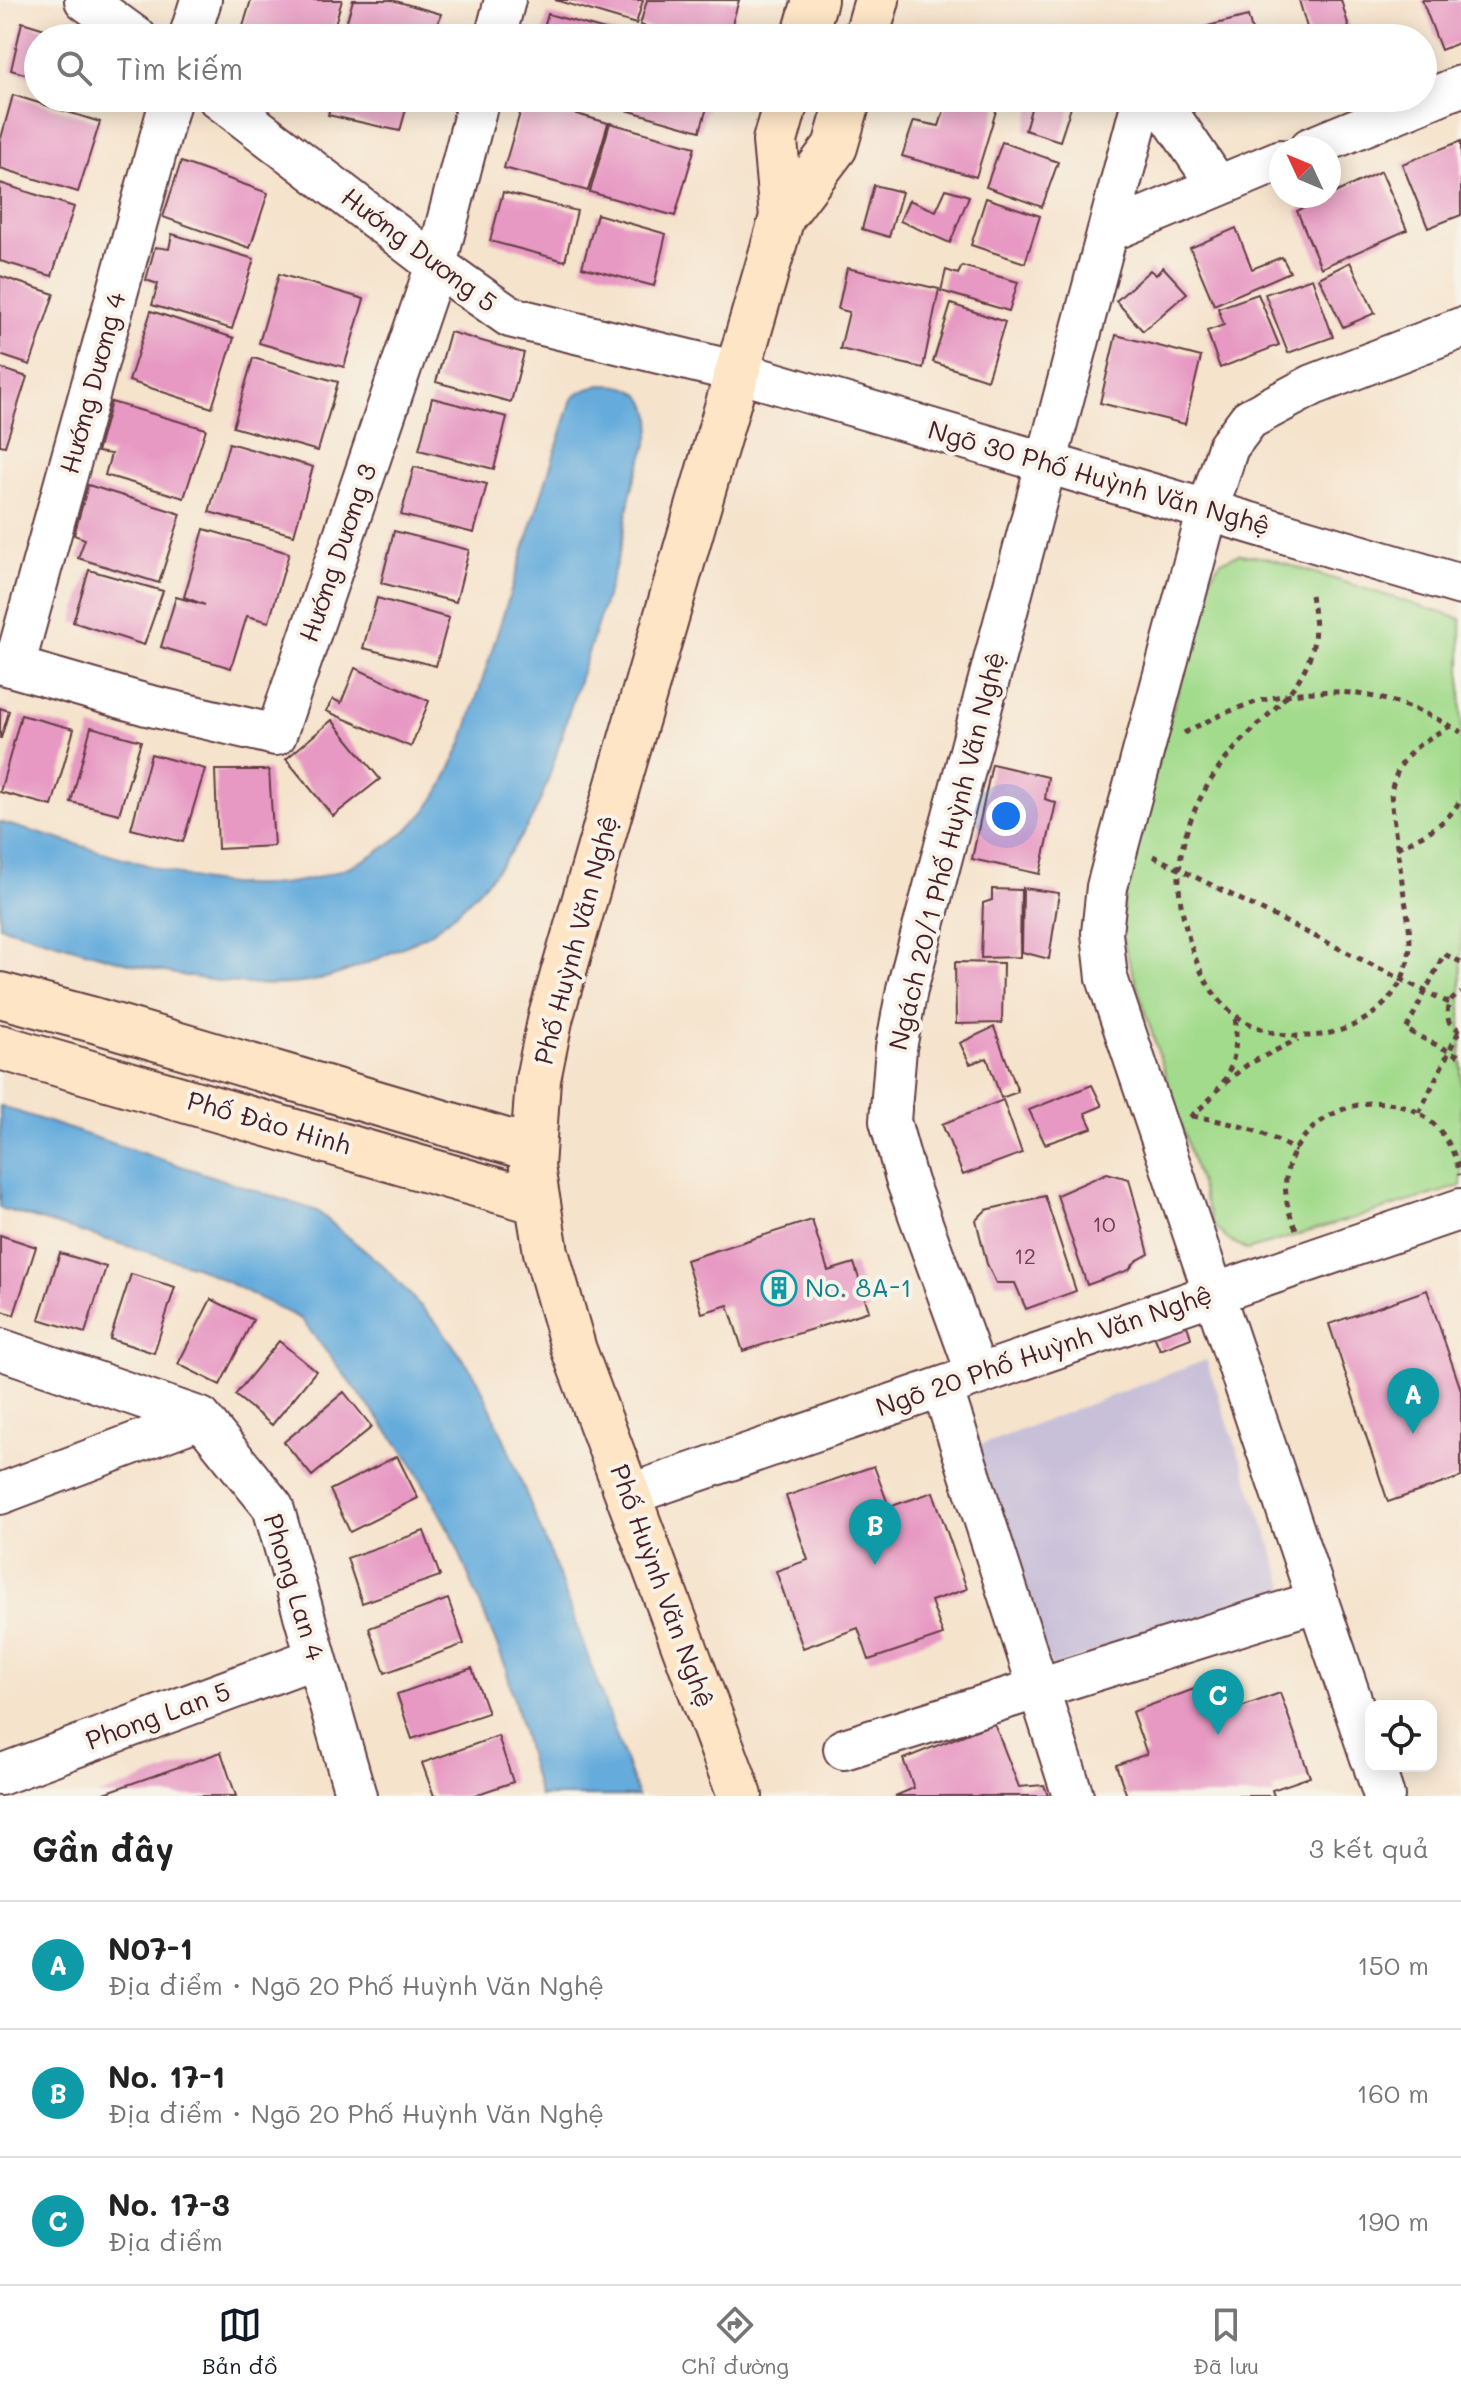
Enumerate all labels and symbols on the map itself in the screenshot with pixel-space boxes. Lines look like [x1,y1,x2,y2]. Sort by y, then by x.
north arrow [1269,136,1341,208]
street label: Hướng Dương 5 [335,180,504,319]
street label: Hướng Dương 4 [51,288,133,477]
street label: Ngõ 30 Phố Huỳnh Văn Nghệ [924,412,1274,542]
street label: Hướng Dương 3 [291,459,383,646]
street label: Ngách 20/1 Phố Huỳnh Văn Nghệ [880,648,1012,1054]
your location [986,796,1026,836]
street label: Phố Huỳnh Văn Nghệ [525,811,625,1068]
street label: Phố Đào Hinh [184,1082,355,1162]
house number: 10 [1092,1209,1116,1238]
house number: 12 [1014,1241,1036,1270]
building icon: No. 8A-1 [760,1269,798,1307]
place label: No. 8A-1 [805,1270,912,1304]
street label: Ngõ 20 Phố Huỳnh Văn Nghệ [871,1276,1216,1424]
pin: A [1387,1368,1439,1434]
street label: Phố Huỳnh Văn Nghệ [603,1459,723,1712]
pin: B [849,1499,901,1565]
street label: Phong Lan 4 [257,1509,333,1664]
pin: C [1192,1669,1244,1735]
street label: Phong Lan 5 [81,1673,235,1757]

